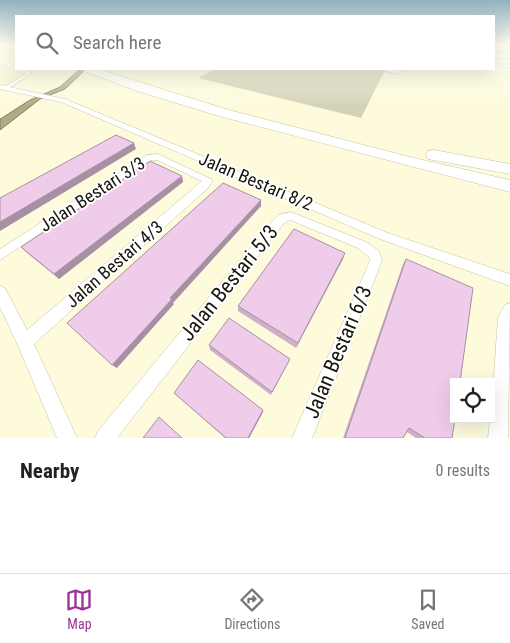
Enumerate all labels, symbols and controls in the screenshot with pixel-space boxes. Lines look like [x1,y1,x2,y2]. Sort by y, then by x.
search box [15,15,495,70]
icon: search [33,29,61,57]
text: Search here [73,31,161,54]
street label: Jalan Bestari 8/2 [196,148,316,214]
street label: Jalan Bestari 3/3 [35,152,149,236]
street label: Jalan Bestari 4/3 [61,216,167,312]
street label: Jalan Bestari 5/3 [175,220,283,346]
street label: Jalan Bestari 6/3 [299,282,377,422]
map controls [450,378,495,423]
button: locate [450,378,495,423]
text: Nearby [20,459,79,483]
text: 0 results [435,461,490,480]
tab: Map [65,586,93,632]
tab: Directions [224,586,280,632]
tab: Saved [411,586,445,632]

